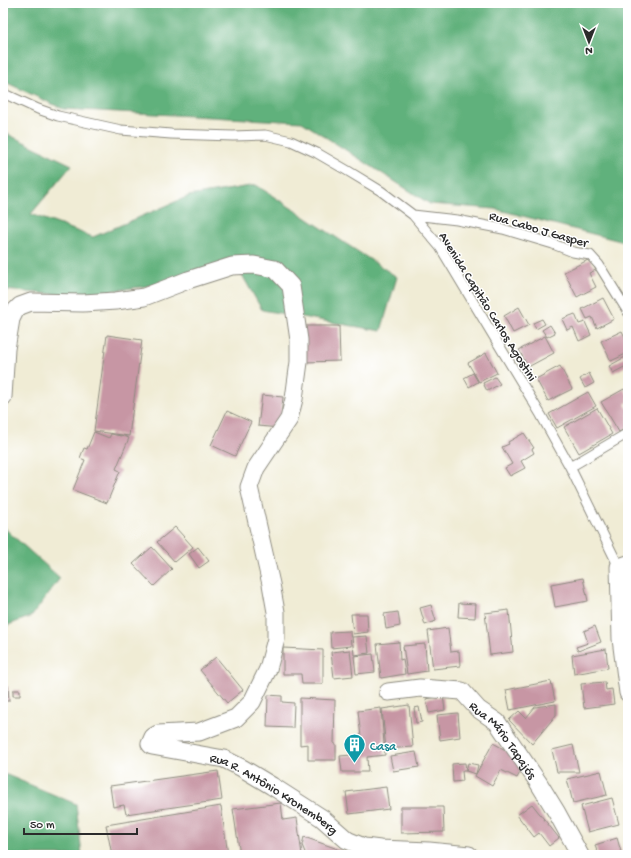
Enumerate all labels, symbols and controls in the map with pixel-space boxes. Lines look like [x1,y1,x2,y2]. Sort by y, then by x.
north arrow [569,22,609,62]
text: N [585,44,593,56]
street label: Rua Cabo J Gasper [487,209,591,252]
street label: Avenida Capitão Carlos Agostini [435,230,539,385]
street label: Rua Mário Tapajós [465,699,539,784]
building icon: Casa [342,732,368,765]
place label: Casa [370,740,397,755]
street label: Rua R. Antônio Kronemberg [208,752,340,839]
scale bar [24,810,137,836]
text: 50 m [30,819,55,833]

